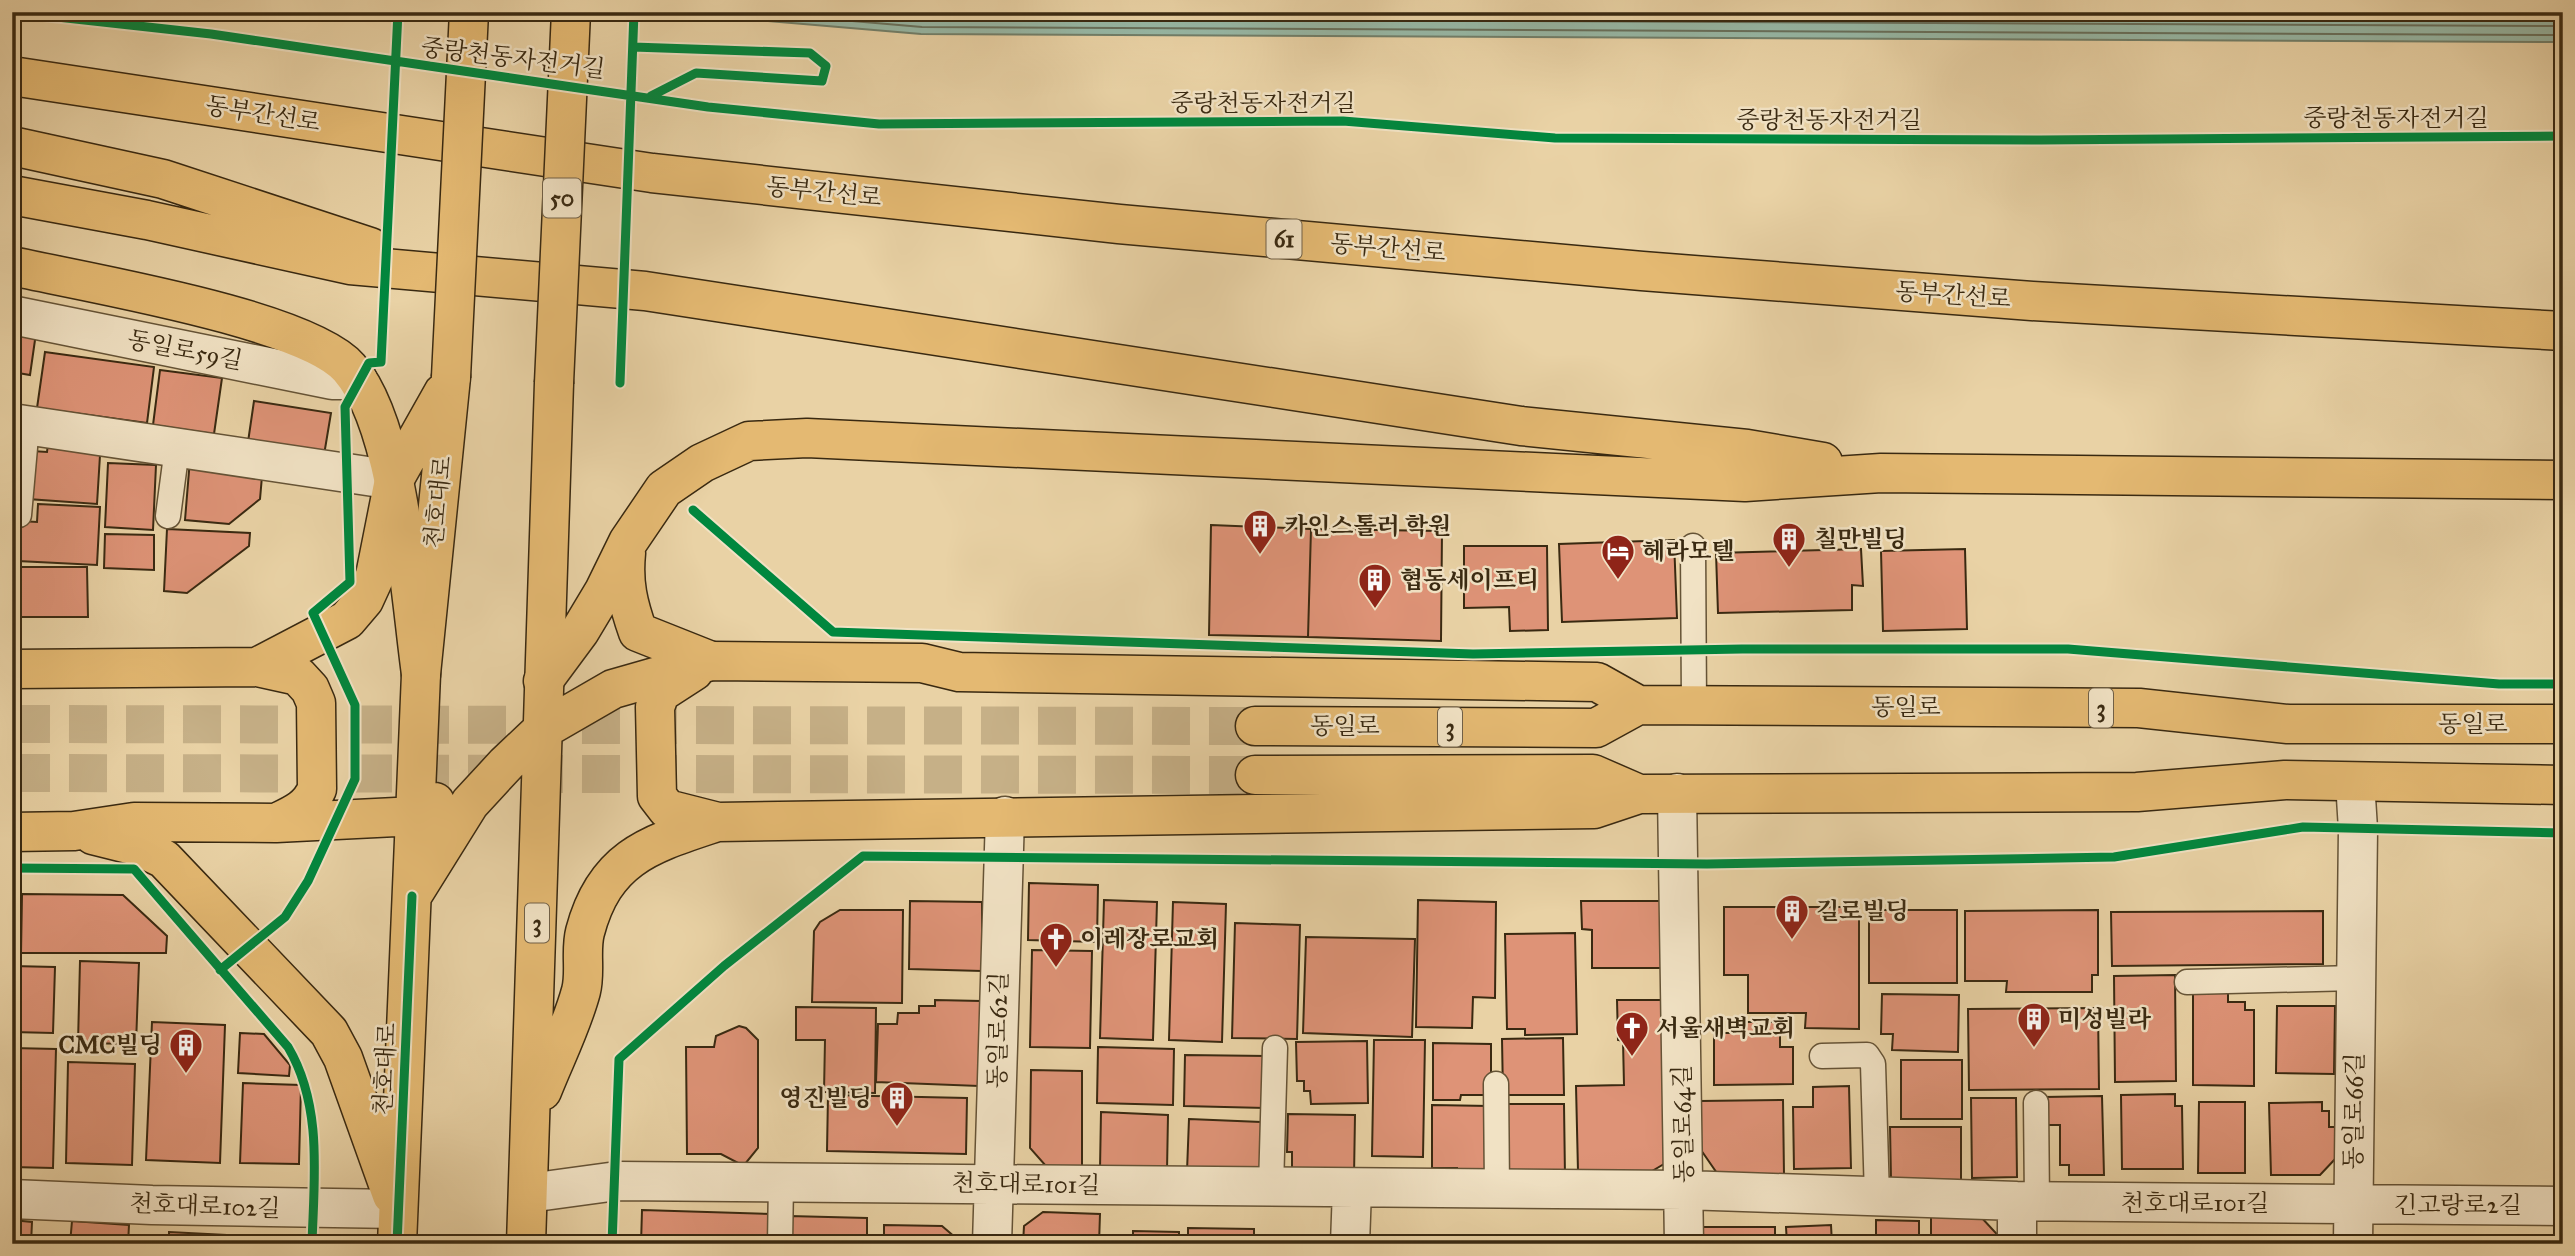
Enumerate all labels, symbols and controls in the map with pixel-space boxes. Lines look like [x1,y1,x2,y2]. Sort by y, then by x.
street label: 중랑천동자전거길 [419,32,607,84]
street label: 중랑천동자전거길 [1170,88,1356,118]
street label: 동부간선로 [203,90,323,138]
street label: 중랑천동자전거길 [2303,103,2489,133]
street label: 중랑천동자전거길 [1736,105,1922,135]
street label: 동부간선로 [765,171,883,213]
road number: 50 [543,178,581,218]
road number: 61 [1266,220,1302,258]
street label: 동부간선로 [1329,228,1447,268]
street label: 동부간선로 [1894,276,2012,314]
street label: 동일로59길 [125,324,245,376]
street label: 천호대로 [418,454,458,550]
building icon: 카인스톨러 학원 [1241,507,1279,556]
place label: 카인스톨러 학원 [1284,511,1451,541]
building icon: 칠만빌딩 [1770,520,1808,569]
place label: 칠만빌딩 [1814,524,1907,554]
hotel icon: 헤라모텔 [1599,532,1637,581]
place label: 헤라모텔 [1642,536,1735,566]
building icon: 협동세이프티 [1356,561,1394,610]
place label: 협동세이프티 [1400,565,1539,595]
road number: 3 [2089,688,2113,728]
street label: 동일로 [1871,692,1941,722]
road number: 3 [1438,708,1462,747]
street label: 동일로 [2438,709,2508,739]
street label: 동일로 [1310,711,1380,741]
building icon: 길로빌딩 [1773,892,1811,941]
place label: 길로빌딩 [1816,896,1909,926]
road number: 3 [525,904,549,942]
church icon: 이레장로교회 [1037,920,1075,969]
place label: 이레장로교회 [1080,924,1219,954]
street label: 동일로62길 [982,971,1014,1089]
building icon: 미성빌라 [2015,1000,2053,1049]
place label: 미성빌라 [2058,1004,2152,1034]
church icon: 서울새벽교회 [1613,1009,1651,1058]
place label: 서울새벽교회 [1656,1013,1795,1043]
street label: 천호대로 [368,1022,402,1116]
building icon: CMC빌딩 [167,1026,205,1075]
place label: CMC빌딩 [58,1030,162,1060]
street label: 동일로66길 [2338,1052,2370,1170]
street label: 동일로64길 [1667,1065,1699,1183]
building icon: 영진빌딩 [878,1079,916,1128]
place label: 영진빌딩 [779,1083,872,1113]
street label: 천호대로101길 [951,1168,1101,1200]
street label: 천호대로102길 [129,1188,281,1224]
street label: 천호대로101길 [2121,1188,2269,1218]
street label: 긴고랑로2길 [2394,1190,2522,1220]

